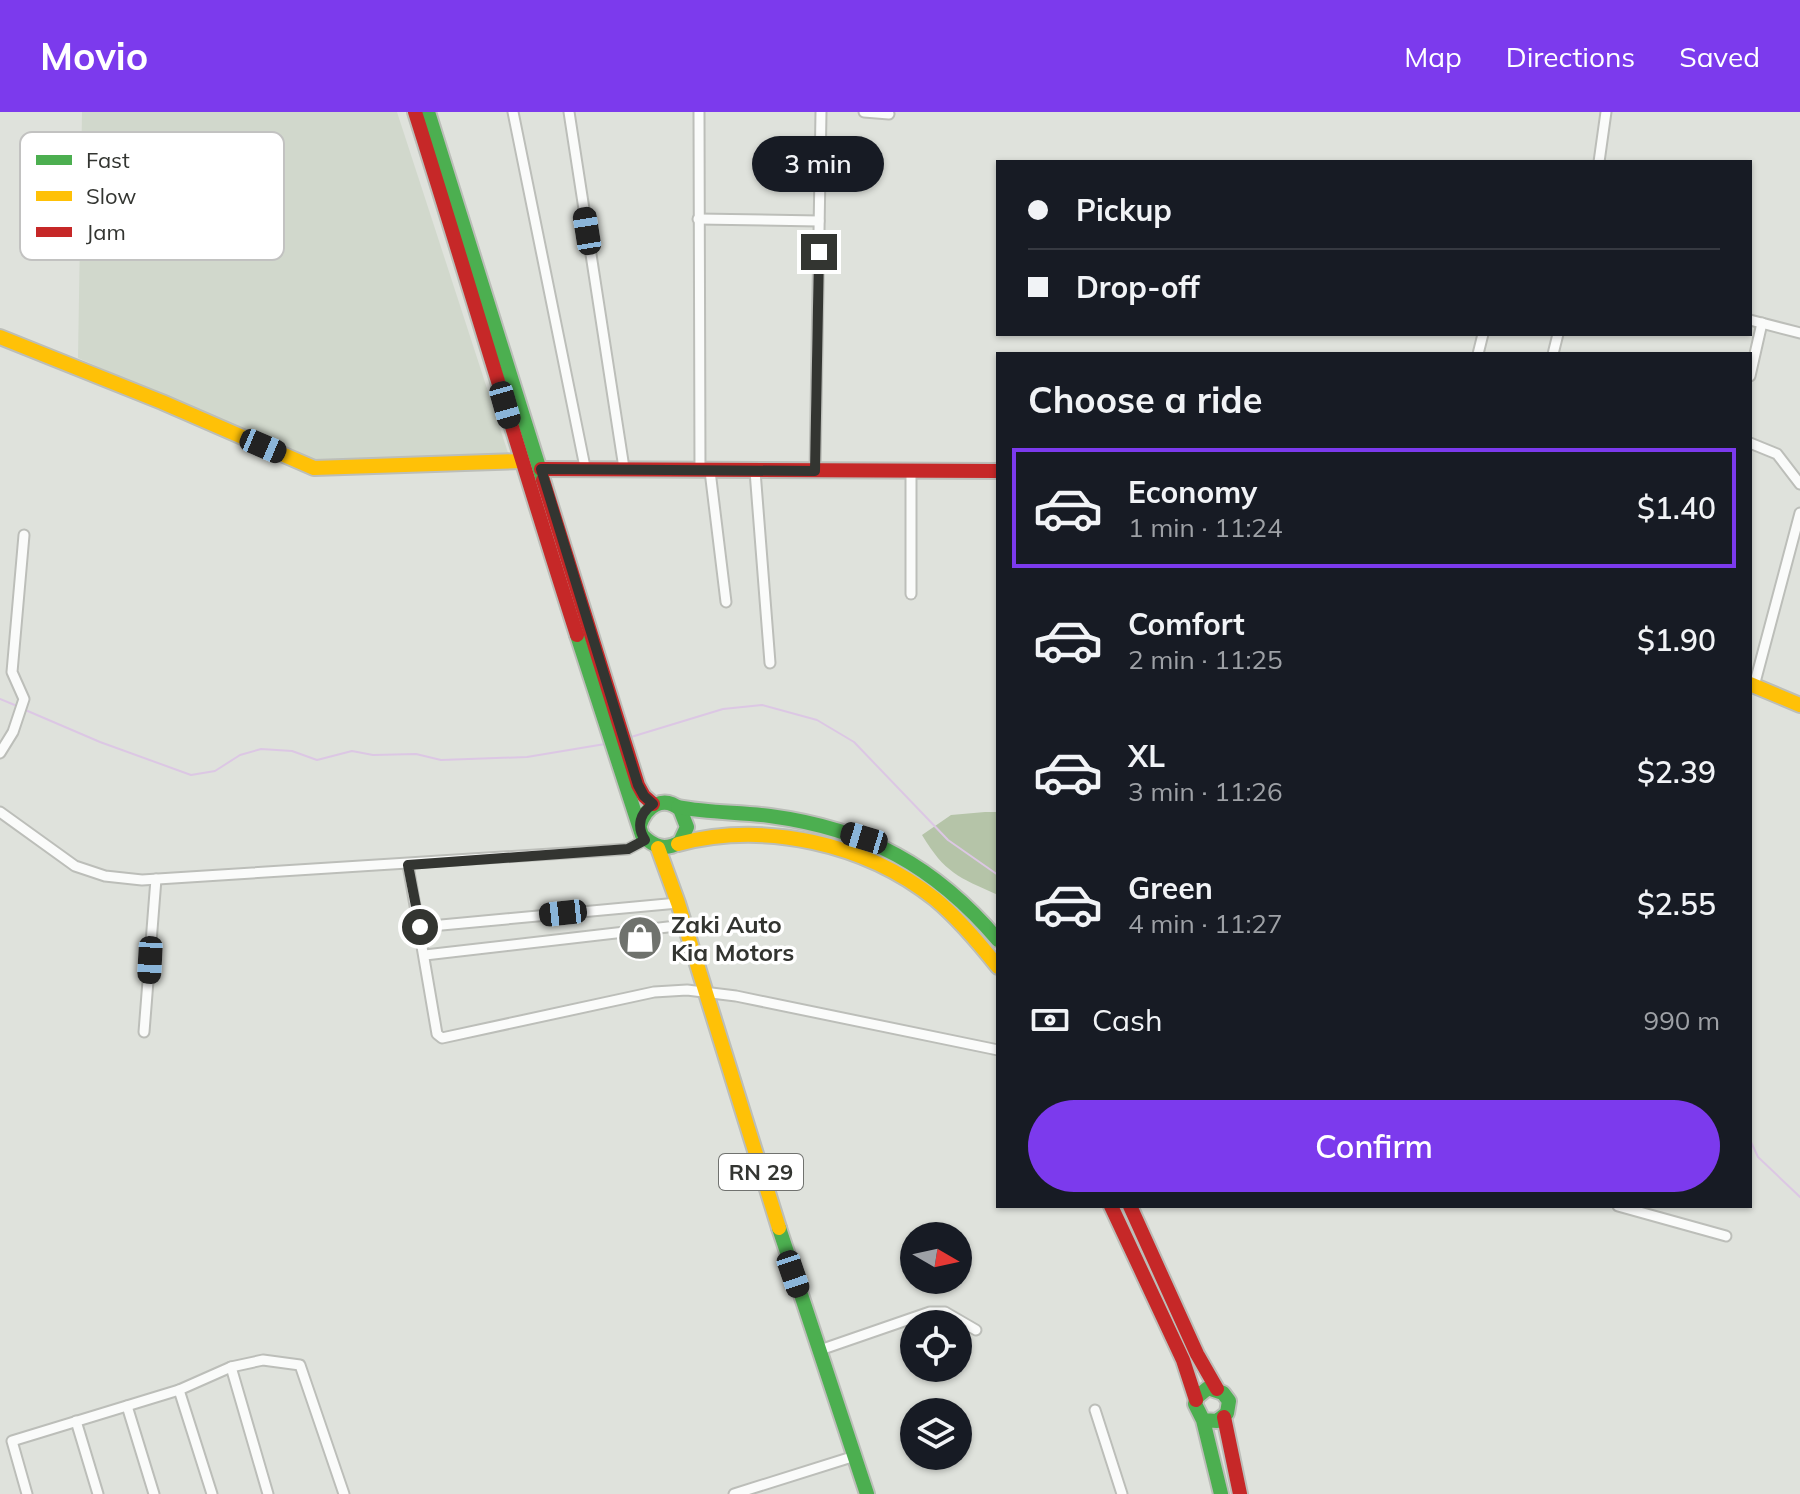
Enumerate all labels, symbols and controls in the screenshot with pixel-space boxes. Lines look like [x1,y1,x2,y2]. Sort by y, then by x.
text: Movio [40,32,148,80]
text: Map [1404,39,1462,74]
text: Directions [1506,39,1635,74]
text: Saved [1679,39,1760,74]
legend [20,132,284,260]
callout: 3 min [753,136,885,192]
text: Fast [86,146,130,174]
text: 3 min [784,147,852,180]
text: Slow [86,182,136,210]
text: Pickup [1076,191,1172,229]
car [571,205,603,257]
text: Jam [86,218,126,246]
route end [801,234,837,270]
text: Drop-off [1076,268,1200,306]
text: Choose a ride [1028,377,1262,422]
car [487,379,523,431]
car [236,426,290,466]
icon: car [1032,472,1104,544]
text: Economy [1128,473,1257,511]
text: $1.40 [1637,489,1716,527]
text: 1 min · 11:24 [1128,511,1283,544]
icon: car [1032,604,1104,676]
text: Comfort [1128,605,1245,643]
text: $1.90 [1637,621,1716,659]
text: 2 min · 11:25 [1128,643,1283,676]
icon: car [1032,736,1104,808]
text: XL [1128,737,1165,775]
text: $2.39 [1637,753,1716,791]
text: 3 min · 11:26 [1128,775,1283,808]
car [838,820,890,856]
icon: car [1032,868,1104,940]
text: Green [1128,869,1213,907]
text: $2.55 [1637,885,1716,923]
car [538,899,588,927]
text: 4 min · 11:27 [1128,907,1283,940]
route start [402,909,438,945]
place label: Zaki Auto Kia Motors [671,909,794,967]
shop icon: Zaki Auto Kia Motors [616,914,664,962]
car [137,935,163,985]
icon: cash [1028,998,1072,1042]
text: Cash [1092,1001,1163,1039]
text: 990 m [1644,1004,1720,1037]
button: Confirm [1028,1100,1720,1192]
road number: RN 29 [719,1154,803,1190]
north arrow [900,1222,972,1294]
map controls [900,1222,972,1470]
car [774,1247,812,1301]
button: locate [900,1310,972,1382]
button: layers [900,1398,972,1470]

